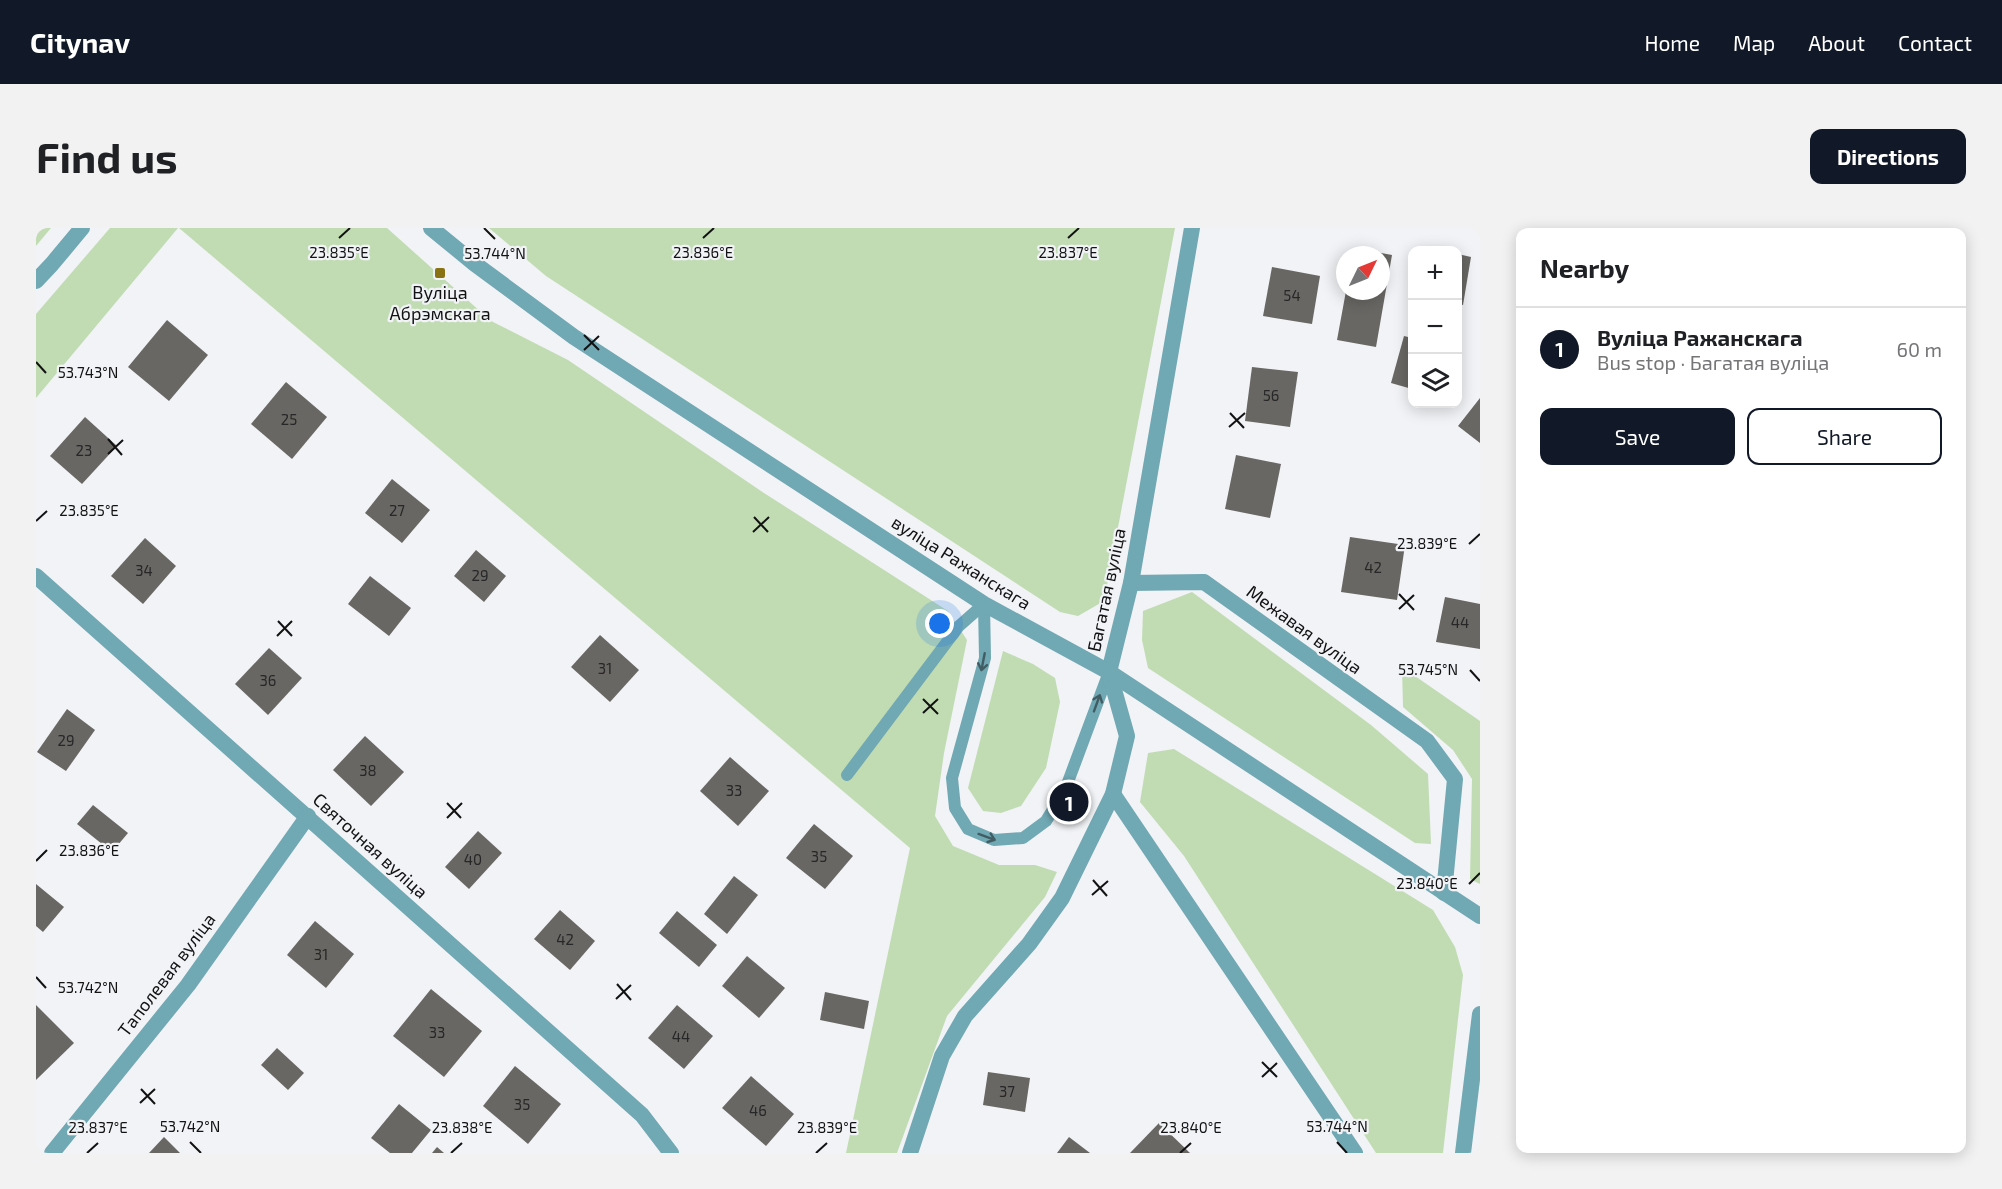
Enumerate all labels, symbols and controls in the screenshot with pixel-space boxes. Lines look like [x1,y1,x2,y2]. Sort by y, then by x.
text: Citynav [30,25,130,59]
text: Home [1644,30,1700,55]
text: Map [1733,30,1775,55]
text: About [1808,30,1865,55]
text: Contact [1898,30,1972,55]
button: Directions [1810,129,1966,184]
text: Find us [36,131,178,181]
text: 23.835°E [309,243,369,261]
text: 23.836°E [673,243,733,261]
text: 23.837°E [1038,243,1098,261]
text: 53.744°N [464,244,526,262]
north arrow [1336,246,1390,300]
map controls [1408,246,1462,408]
button: + [1408,246,1462,300]
text: Nearby [1540,252,1629,283]
marker: Вуліца Абрэмскага [433,266,447,280]
place label: Вуліца Абрэмскага [389,281,491,324]
house number: 54 [1283,286,1301,304]
button: − [1408,300,1462,354]
text: Вуліца Ражанскага [1597,324,1803,350]
text: 1 [1555,337,1564,361]
text: 60 m [1897,337,1942,361]
text: Bus stop · Багатая вуліца [1597,350,1829,374]
button: layers [1408,354,1462,408]
text: 53.743°N [58,363,118,381]
house number: 56 [1263,386,1279,404]
button: Save [1540,408,1735,465]
button: Share [1747,408,1942,465]
house number: 25 [281,410,297,428]
house number: 23 [76,441,92,459]
text: 23.835°E [59,501,119,519]
house number: 27 [389,501,405,519]
street label: вуліца Ражанскага [888,510,1035,614]
street label: Багатая вуліца [1082,526,1130,654]
text: 23.839°E [1397,534,1457,552]
house number: 42 [1364,558,1382,576]
house number: 34 [135,561,153,579]
house number: 29 [471,566,489,584]
street label: Межавая вуліца [1243,580,1367,678]
your location [925,609,954,638]
house number: 44 [1451,613,1469,631]
one-way arrow [977,652,988,672]
house number: 31 [598,659,612,677]
text: 53.745°N [1398,660,1458,678]
house number: 36 [260,671,276,689]
one-way arrow [1093,694,1104,713]
house number: 29 [57,731,75,749]
house number: 38 [359,761,377,779]
pin: 1 [1050,780,1088,824]
house number: 33 [726,781,742,799]
street label: Святочная вуліца [309,788,433,903]
one-way arrow [977,832,996,843]
text: 23.836°E [59,841,119,859]
house number: 35 [811,847,827,865]
house number: 40 [464,850,482,868]
text: 23.840°E [1396,874,1458,892]
street label: Таполевая вуліца [113,908,220,1040]
house number: 42 [556,930,574,948]
house number: 31 [314,945,328,963]
text: 53.742°N [58,978,118,996]
house number: 33 [429,1023,445,1041]
house number: 44 [672,1027,690,1045]
house number: 37 [999,1082,1015,1100]
house number: 35 [514,1095,530,1113]
house number: 46 [749,1101,767,1119]
text: 53.742°N [160,1117,220,1135]
text: 53.744°N [1306,1117,1368,1135]
text: 23.837°E [68,1118,128,1136]
text: 23.838°E [432,1118,492,1136]
text: 23.839°E [797,1118,857,1136]
text: 23.840°E [1160,1118,1222,1136]

